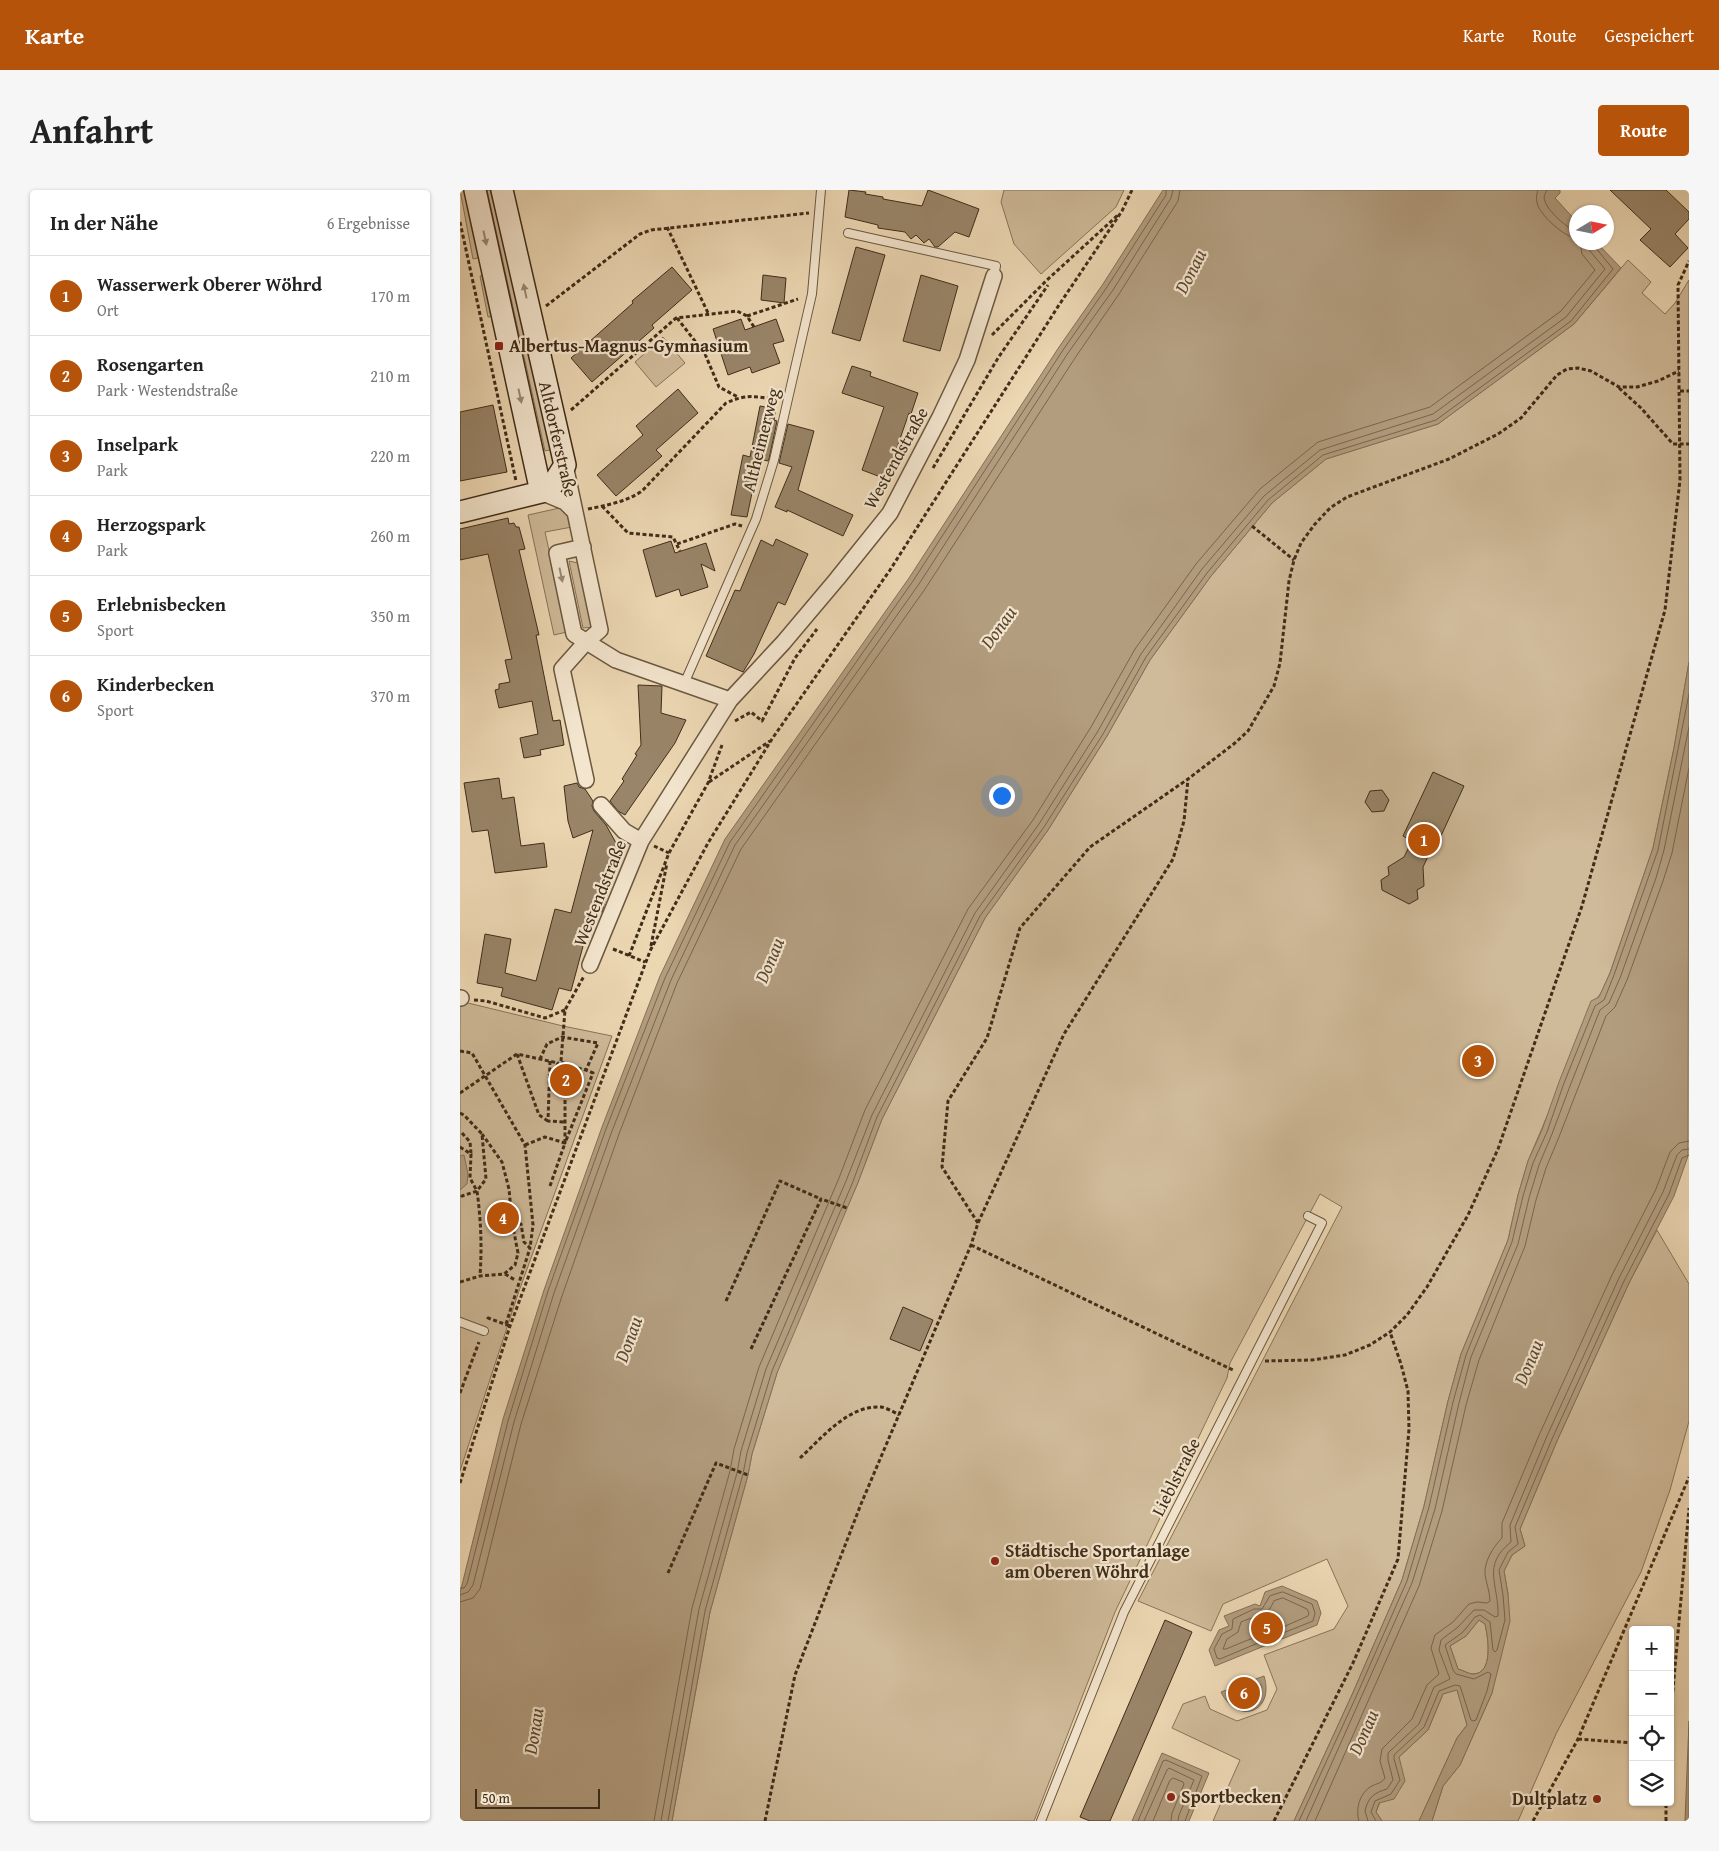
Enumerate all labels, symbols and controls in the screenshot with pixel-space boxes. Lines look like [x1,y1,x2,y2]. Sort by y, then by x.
text: Karte [25,18,84,53]
text: Karte [1463,22,1504,49]
text: Route [1532,22,1577,49]
text: Gespeichert [1605,22,1694,49]
text: Anfahrt [30,105,153,156]
button: Route [1598,105,1689,156]
north arrow [1569,205,1614,250]
text: In der Nähe [50,207,158,238]
text: 6 Ergebnisse [327,211,410,235]
one-way arrow [482,230,490,246]
water label: Donau [1166,244,1213,299]
text: Wasserwerk Oberer Wöhrd [97,270,322,298]
text: 1 [62,284,70,308]
text: 170 m [370,284,410,308]
one-way arrow [521,284,529,299]
text: Ort [97,298,119,322]
place label: Albertus-Magnus-Gymnasium [509,332,749,359]
marker: Albertus-Magnus-Gymnasium [493,340,505,352]
text: Rosengarten [97,350,204,378]
text: 2 [62,364,70,388]
text: 210 m [370,364,410,388]
text: Park · Westendstraße [97,378,238,402]
street label: Altdorferstraße [532,378,585,500]
street label: Altheimerweg [735,385,786,495]
one-way arrow [516,388,524,403]
street label: Westendstraße [856,402,935,514]
text: Inselpark [97,430,178,458]
text: 3 [62,444,70,468]
text: 220 m [370,444,410,468]
text: Park [97,458,128,482]
text: Herzogspark [97,510,206,538]
text: 4 [62,524,70,548]
text: 260 m [370,524,410,548]
text: Park [97,538,128,562]
one-way arrow [557,567,565,582]
text: Erlebnisbecken [97,590,226,618]
water label: Donau [972,600,1023,655]
text: 5 [62,604,70,628]
text: 350 m [370,604,410,628]
text: Sport [97,618,134,642]
text: Kinderbecken [97,670,214,698]
text: 6 [62,684,70,708]
text: 370 m [370,684,410,708]
text: Sport [97,698,134,722]
your location [989,783,1015,809]
pin: 1 [1408,821,1440,859]
street label: Westendstraße [566,835,633,950]
water label: Donau [747,933,791,988]
pin: 3 [1462,1042,1494,1080]
pin: 2 [550,1061,582,1099]
pin: 4 [487,1199,519,1237]
water label: Donau [606,1312,649,1367]
water label: Donau [1506,1335,1550,1390]
street label: Lieblstraße [1144,1433,1207,1521]
place label: Städtische Sportanlage am Oberen Wöhrd [1005,1537,1190,1585]
marker: Städtische Sportanlage am Oberen Wöhrd [989,1555,1001,1567]
pin: 5 [1251,1609,1283,1647]
map controls [1629,1626,1674,1806]
button: + [1629,1626,1674,1671]
button: − [1629,1671,1674,1716]
pin: 6 [1228,1674,1260,1712]
water label: Donau [515,1705,551,1757]
water label: Donau [1340,1705,1385,1760]
button: locate [1629,1716,1674,1761]
button: layers [1629,1761,1674,1806]
place label: Sportbecken [1181,1783,1282,1810]
place label: Dultplatz [1512,1785,1587,1812]
scale bar [475,1786,600,1809]
text: 50 m [482,1788,510,1808]
marker: Sportbecken [1165,1791,1177,1803]
marker: Dultplatz [1591,1793,1603,1805]

